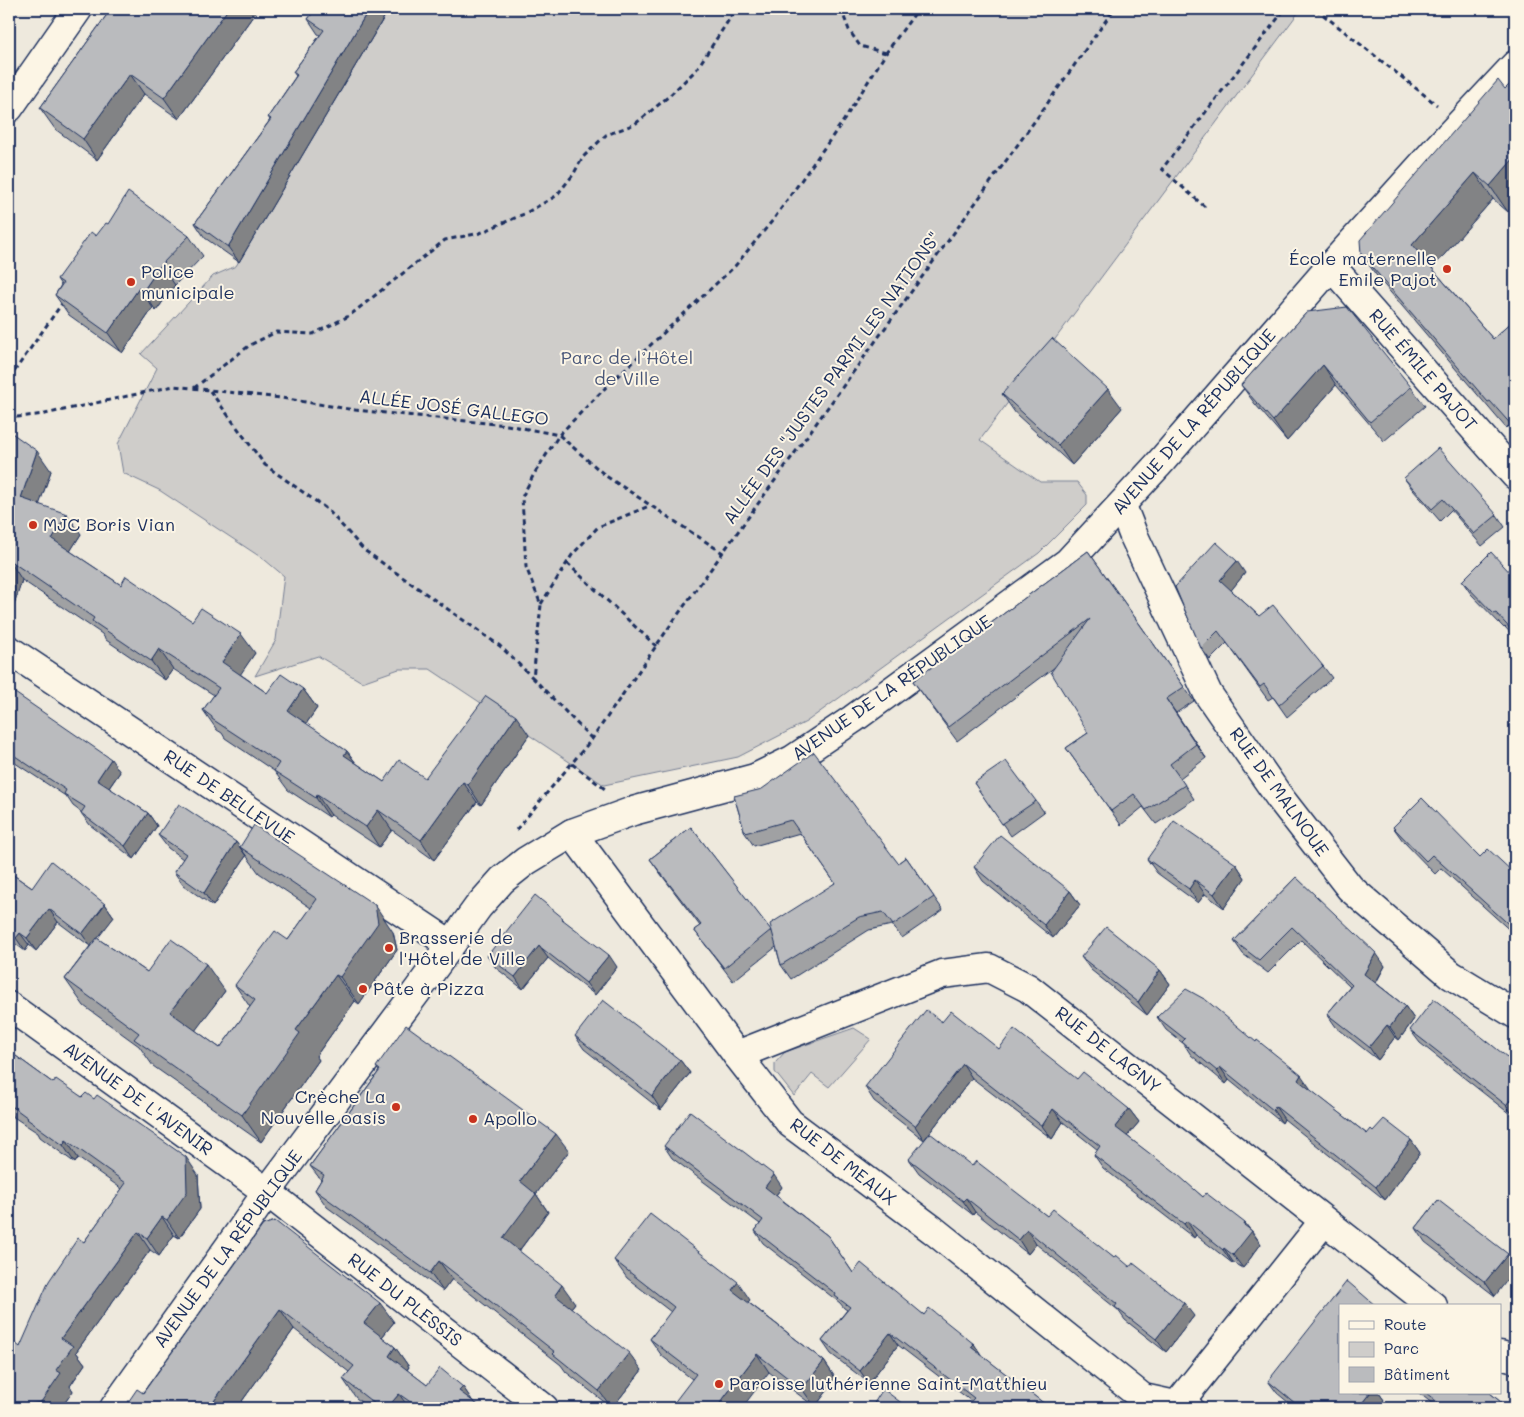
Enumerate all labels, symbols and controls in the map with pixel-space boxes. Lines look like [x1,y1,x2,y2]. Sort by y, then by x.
street label: ALLÉE DES "JUSTES PARMI LES NATIONS" [717,226,945,528]
place label: École maternelle Emile Pajot [1289,246,1437,291]
place label: Police municipale [141,259,235,304]
marker: École maternelle Emile Pajot [1441,263,1453,275]
marker: Police municipale [125,276,137,288]
street label: RUE ÉMILE PAJOT [1364,303,1483,435]
street label: AVENUE DE LA RÉPUBLIQUE [1106,323,1281,519]
park label: Parc de l’Hôtel de Ville [561,345,693,390]
street label: ALLÉE JOSÉ GALLEGO [358,383,550,431]
place label: MJC Boris Vian [43,512,175,536]
marker: MJC Boris Vian [27,519,39,531]
street label: AVENUE DE LA RÉPUBLIQUE [787,609,996,766]
street label: RUE DE MALNOUE [1225,722,1335,861]
street label: RUE DE BELLEVUE [160,744,300,849]
place label: Brasserie de l'Hôtel de Ville [399,925,526,970]
marker: Brasserie de l'Hôtel de Ville [383,942,395,954]
place label: Pâte à Pizza [373,976,485,1000]
marker: Pâte à Pizza [357,983,369,995]
street label: RUE DE LAGNY [1051,1000,1167,1098]
street label: AVENUE DE L'AVENIR [59,1036,218,1161]
place label: Crèche La Nouvelle oasis [261,1084,386,1129]
marker: Crèche La Nouvelle oasis [390,1101,402,1113]
place label: Apollo [483,1106,537,1130]
street label: RUE DE MEAUX [785,1112,902,1210]
marker: Apollo [467,1113,479,1125]
street label: AVENUE DE LA RÉPUBLIQUE [147,1145,307,1352]
street label: RUE DU PLESSIS [344,1247,468,1351]
legend [1339,1304,1502,1394]
text: Route [1384,1314,1427,1334]
text: Parc [1384,1338,1419,1358]
text: Bâtiment [1384,1364,1450,1384]
place label: Paroisse luthérienne Saint-Matthieu [729,1371,1047,1395]
marker: Paroisse luthérienne Saint-Matthieu [713,1378,725,1390]

